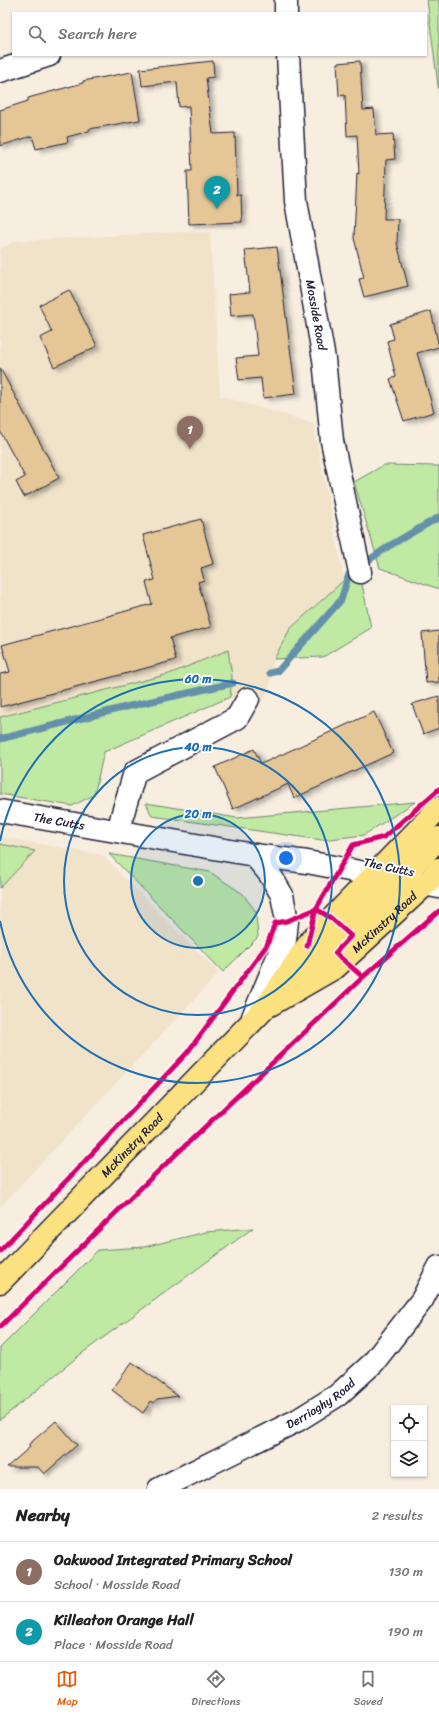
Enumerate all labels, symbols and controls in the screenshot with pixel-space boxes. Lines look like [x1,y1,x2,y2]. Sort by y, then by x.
search box [12,12,427,56]
text: Search here [58,21,137,47]
icon: search [26,23,48,45]
pin: 2 [204,176,230,209]
street label: Mosside Road [299,278,334,354]
pin: 1 [177,416,203,449]
text: 60 m [184,668,212,690]
text: 40 m [183,736,212,758]
text: 20 m [184,803,212,825]
street label: The Cutts [32,806,87,837]
your location [276,848,296,868]
street label: The Cutts [361,851,417,883]
centre of rings [191,874,205,888]
street label: McKinstry Road [346,885,424,959]
street label: McKinstry Road [95,1107,170,1183]
street label: Derriaghy Road [282,1372,361,1435]
map controls [391,1405,427,1477]
button: locate [391,1405,427,1441]
button: layers [391,1441,427,1477]
text: Nearby [16,1500,70,1530]
text: 2 results [372,1504,423,1527]
text: Oakwood Integrated Primary School [54,1547,292,1573]
text: 1 [26,1560,32,1583]
text: 130 m [389,1560,423,1583]
text: School · Mosside Road [54,1573,180,1596]
text: Killeaton Orange Hall [54,1607,194,1633]
text: 2 [25,1620,33,1643]
text: 190 m [388,1620,423,1643]
text: Place · Mosside Road [54,1633,173,1656]
tab: Map [56,1668,78,1711]
tab: Directions [191,1668,241,1711]
tab: Saved [354,1668,383,1711]

